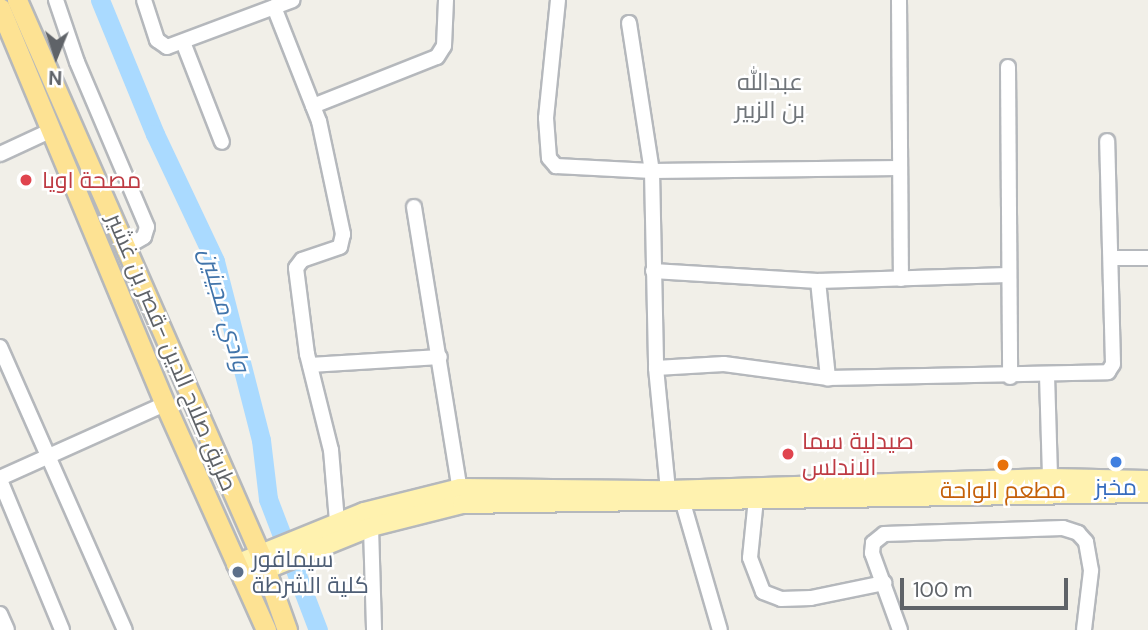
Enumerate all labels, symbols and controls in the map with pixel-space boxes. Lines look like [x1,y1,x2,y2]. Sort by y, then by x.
north arrow [21,21,91,91]
text: N [48,65,63,90]
district label: عبدالله بن الزبير [735,68,805,124]
place label: مصحة اويا [42,166,141,194]
marker: مصحة اويا [16,170,36,190]
street label: طريق صلاح الدين -قصر بن غشير [101,209,243,495]
water label: وادي مجينين [194,245,256,375]
place label: صيدلية سما الاندلس [802,427,914,481]
marker: صيدلية سما الاندلس [780,446,796,462]
marker: مخبز [1108,454,1124,470]
marker: مطعم الواحة [995,457,1011,473]
place label: مخبز [1095,473,1137,501]
place label: مطعم الواحة [940,476,1066,504]
place label: سيمافور كلية الشرطة [252,545,369,599]
marker: سيمافور كلية الشرطة [230,564,246,580]
scale bar [903,564,1071,608]
text: 100 m [913,576,973,604]

